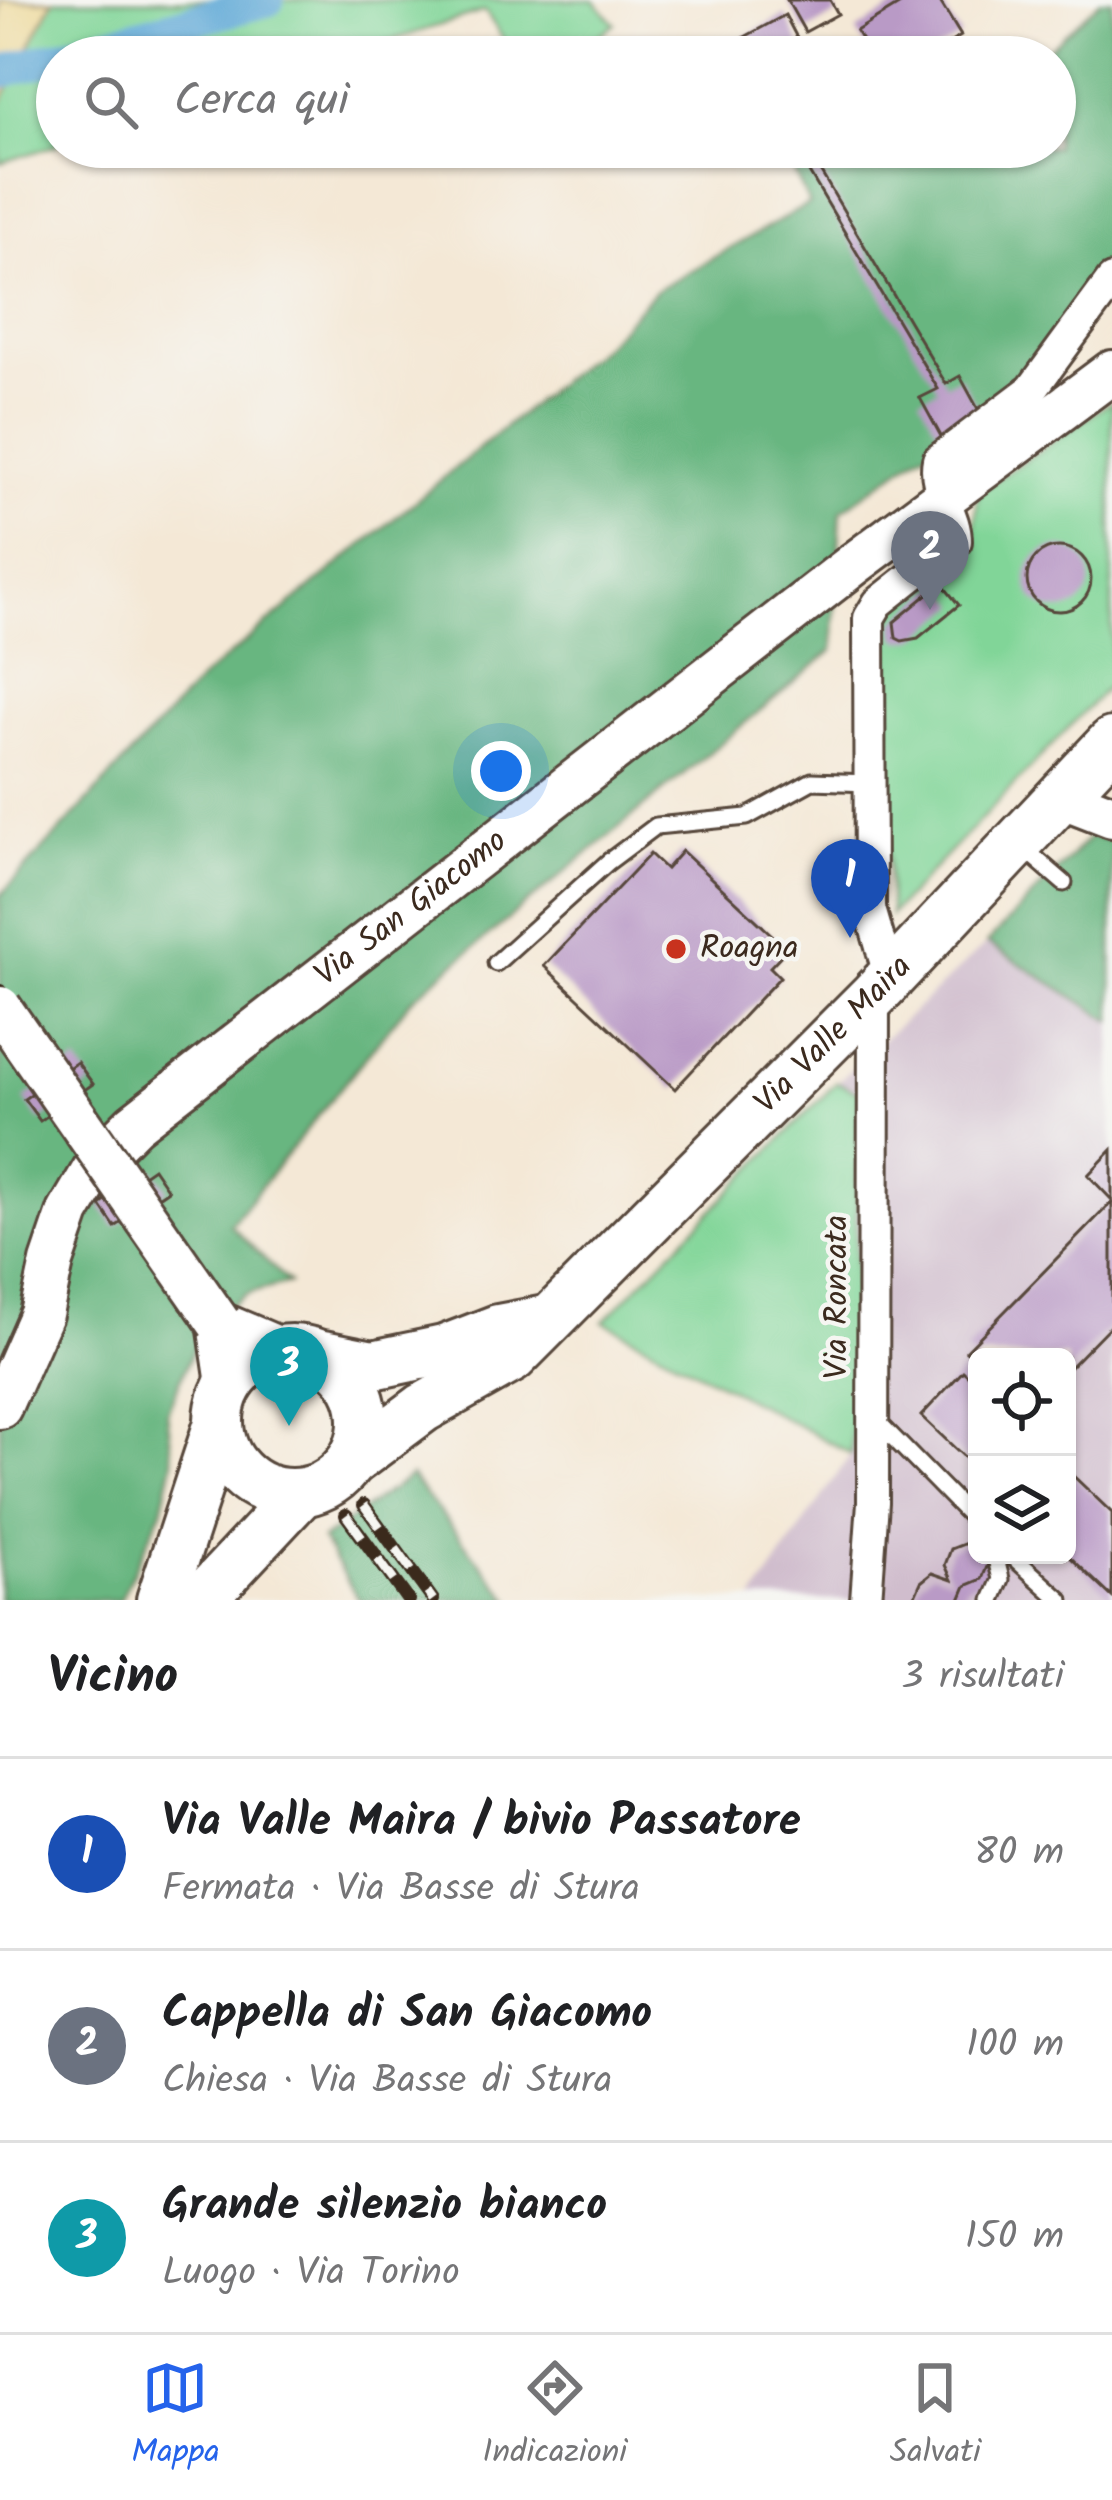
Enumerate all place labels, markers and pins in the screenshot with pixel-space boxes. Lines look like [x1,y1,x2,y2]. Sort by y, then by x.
pin: 2 [891,511,969,610]
pin: 1 [811,839,889,938]
place label: Roagna [700,923,798,976]
marker: Roagna [663,936,689,962]
pin: 3 [250,1327,328,1426]

